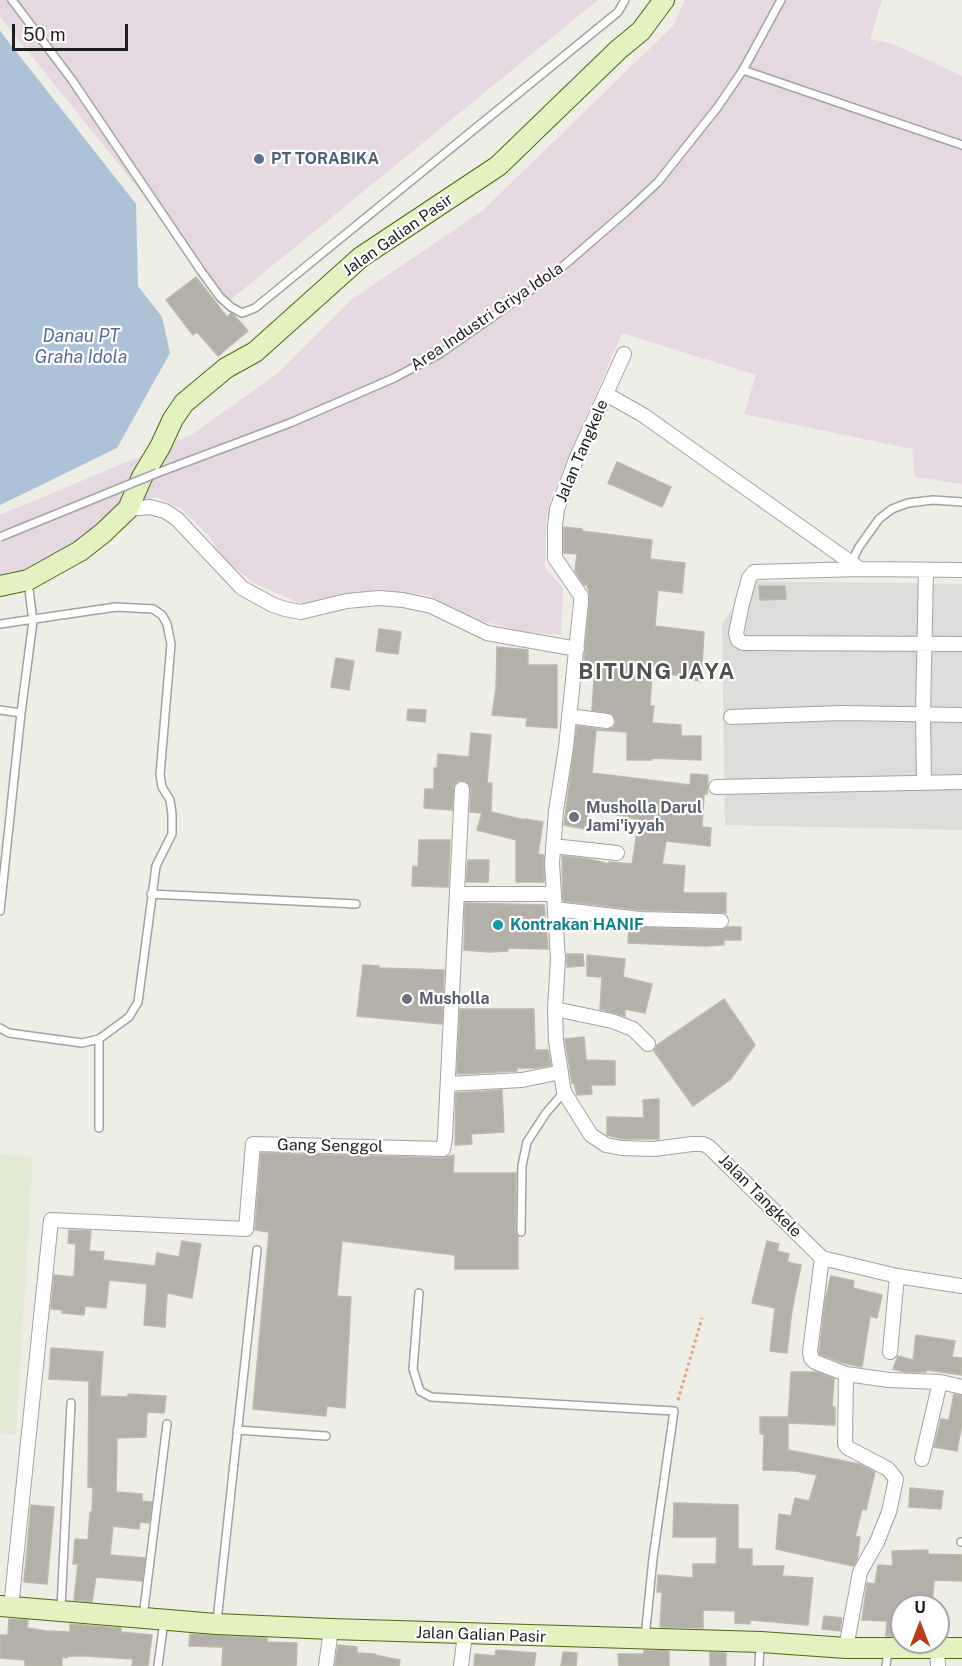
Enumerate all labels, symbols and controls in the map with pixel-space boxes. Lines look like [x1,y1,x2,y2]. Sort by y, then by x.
scale bar [15,12,130,50]
text: 50 m [23,24,66,45]
place label: PT TORABIKA [271,149,379,169]
marker: PT TORABIKA [252,152,266,166]
street label: Jalan Galian Pasir [339,190,457,280]
street label: Area Industri Griya Idola [407,259,567,375]
water label: Danau PT Graha Idola [35,325,127,368]
street label: Jalan Tangkele [552,397,612,505]
district label: BITUNG JAYA [578,659,736,685]
place label: Musholla Darul Jami'iyyah [586,798,702,836]
marker: Musholla Darul Jami'iyyah [567,810,581,824]
place label: Kontrakan HANIF [510,915,644,935]
marker: Kontrakan HANIF [491,918,505,932]
place label: Musholla [419,989,490,1009]
marker: Musholla [400,992,414,1006]
street label: Gang Senggol [277,1135,383,1157]
street label: Jalan Tangkele [714,1150,806,1242]
north arrow [890,1594,950,1654]
text: U [914,1598,926,1617]
street label: Jalan Galian Pasir [416,1623,546,1647]

